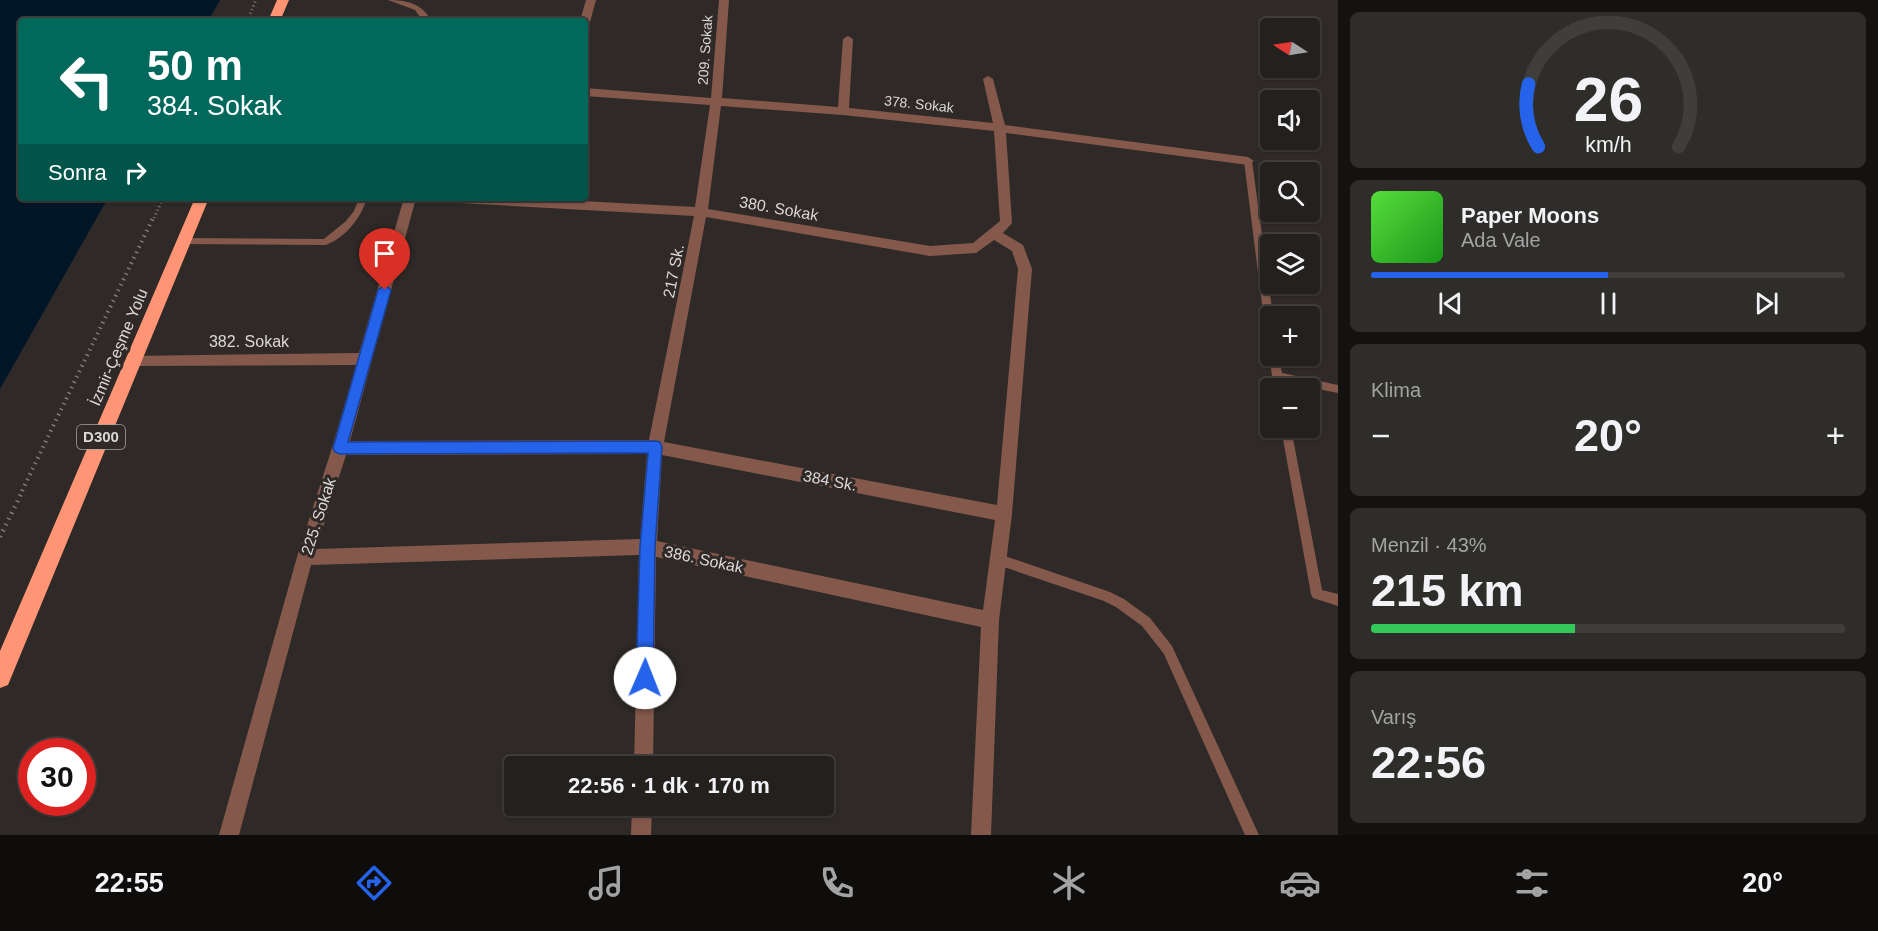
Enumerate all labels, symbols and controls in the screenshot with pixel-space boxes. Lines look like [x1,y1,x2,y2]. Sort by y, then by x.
street label: 209. Sokak [695,14,715,86]
north arrow [1260,18,1320,78]
map controls [1260,18,1320,438]
icon: left [48,42,126,120]
text: 50 m [147,42,243,89]
text: 26 [1573,65,1643,134]
button: sound [1260,90,1320,150]
text: 384. Sokak [147,91,282,121]
street label: 378. Sokak [883,92,956,116]
text: km/h [1585,133,1631,157]
icon: right [119,156,152,189]
text: Sonra [48,160,107,185]
button: search [1260,162,1320,222]
street label: 380. Sokak [738,193,821,224]
text: Paper Moons [1461,203,1599,228]
pin [359,228,410,290]
text: Ada Vale [1461,229,1541,251]
button: layers [1260,234,1320,294]
icon: arrive [368,237,401,270]
street label: 217 Sk. [660,243,687,299]
street label: İzmir-Çeşme Yolu [85,286,151,408]
icon: previous [1434,287,1467,320]
icon: pause [1592,287,1625,320]
icon: next [1750,287,1783,320]
button: + [1260,306,1320,366]
street label: 382. Sokak [209,333,290,350]
button: − [1260,378,1320,438]
text: Klima [1371,379,1421,401]
text: 20° [1574,410,1642,461]
text: − [1371,417,1390,454]
text: + [1826,417,1845,454]
road number: D300 [77,425,125,449]
street label: 384 Sk. [802,467,858,494]
street label: 225. Sokak [298,475,339,557]
text: Menzil · 43% [1371,534,1487,556]
street label: 386. Sokak [663,543,746,576]
text: 215 km [1371,565,1524,616]
position arrow [613,646,677,710]
text: Varış [1371,706,1416,728]
text: 22:56 [1371,737,1486,788]
speed limit sign: 30 [18,738,96,816]
text: 22:56 · 1 dk · 170 m [568,773,770,798]
icon: directions [353,862,395,904]
icon: music [585,862,627,904]
icon: phone [816,862,858,904]
icon: climate [1048,862,1090,904]
icon: car [1279,862,1321,904]
icon: filters [1511,862,1553,904]
text: 22:55 [95,868,164,898]
text: 20° [1742,868,1783,898]

